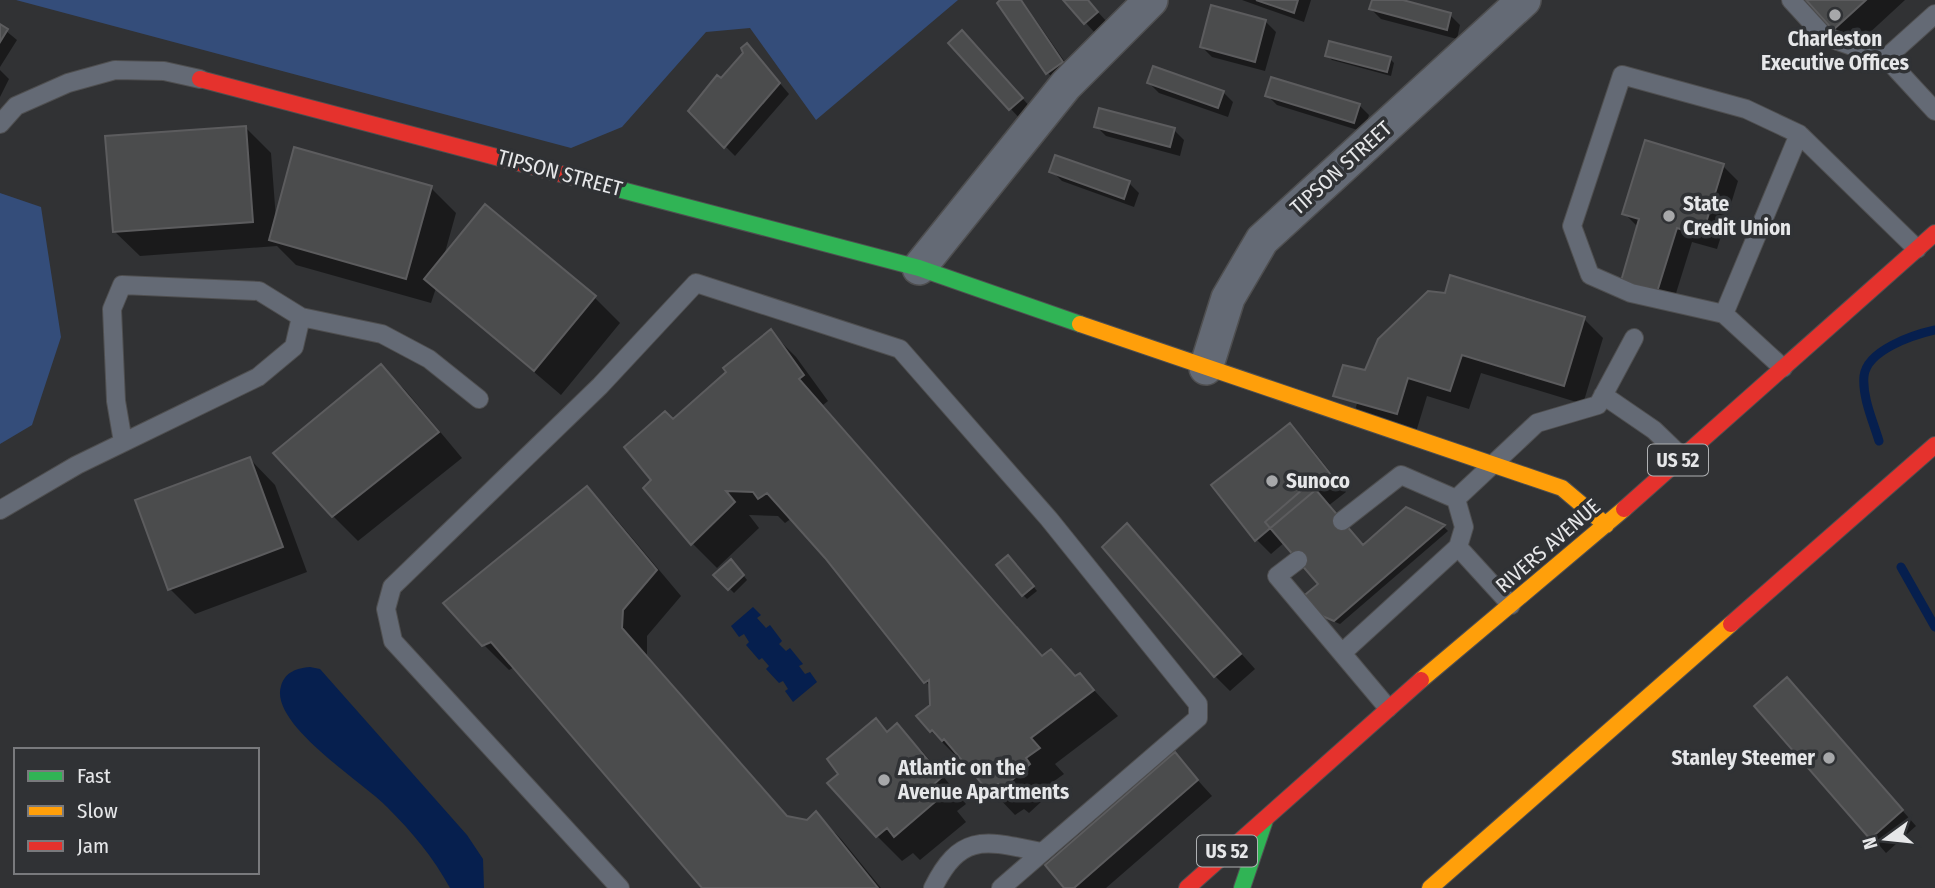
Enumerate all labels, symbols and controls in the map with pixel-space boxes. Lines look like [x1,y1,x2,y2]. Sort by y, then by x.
marker: Charleston Executive Offices [1827,7,1843,23]
place label: Charleston Executive Offices [1761,26,1909,76]
street label: TIPSON STREET [1285,115,1397,220]
street label: TIPSON STREET [495,144,625,202]
place label: State Credit Union [1683,191,1791,241]
marker: State Credit Union [1661,208,1677,224]
road number: US 52 [1648,444,1708,475]
place label: Sunoco [1286,468,1350,494]
marker: Sunoco [1264,473,1280,489]
street label: RIVERS AVENUE [1490,493,1606,599]
place label: Stanley Steemer [1671,745,1815,771]
legend [14,748,259,874]
marker: Stanley Steemer [1821,750,1837,766]
place label: Atlantic on the Avenue Apartments [897,755,1069,805]
text: Fast [77,763,111,789]
marker: Atlantic on the Avenue Apartments [876,772,892,788]
text: Slow [77,798,118,824]
north arrow [1851,804,1921,874]
text: Jam [77,833,109,859]
text: N [1857,835,1883,852]
road number: US 52 [1197,836,1257,866]

